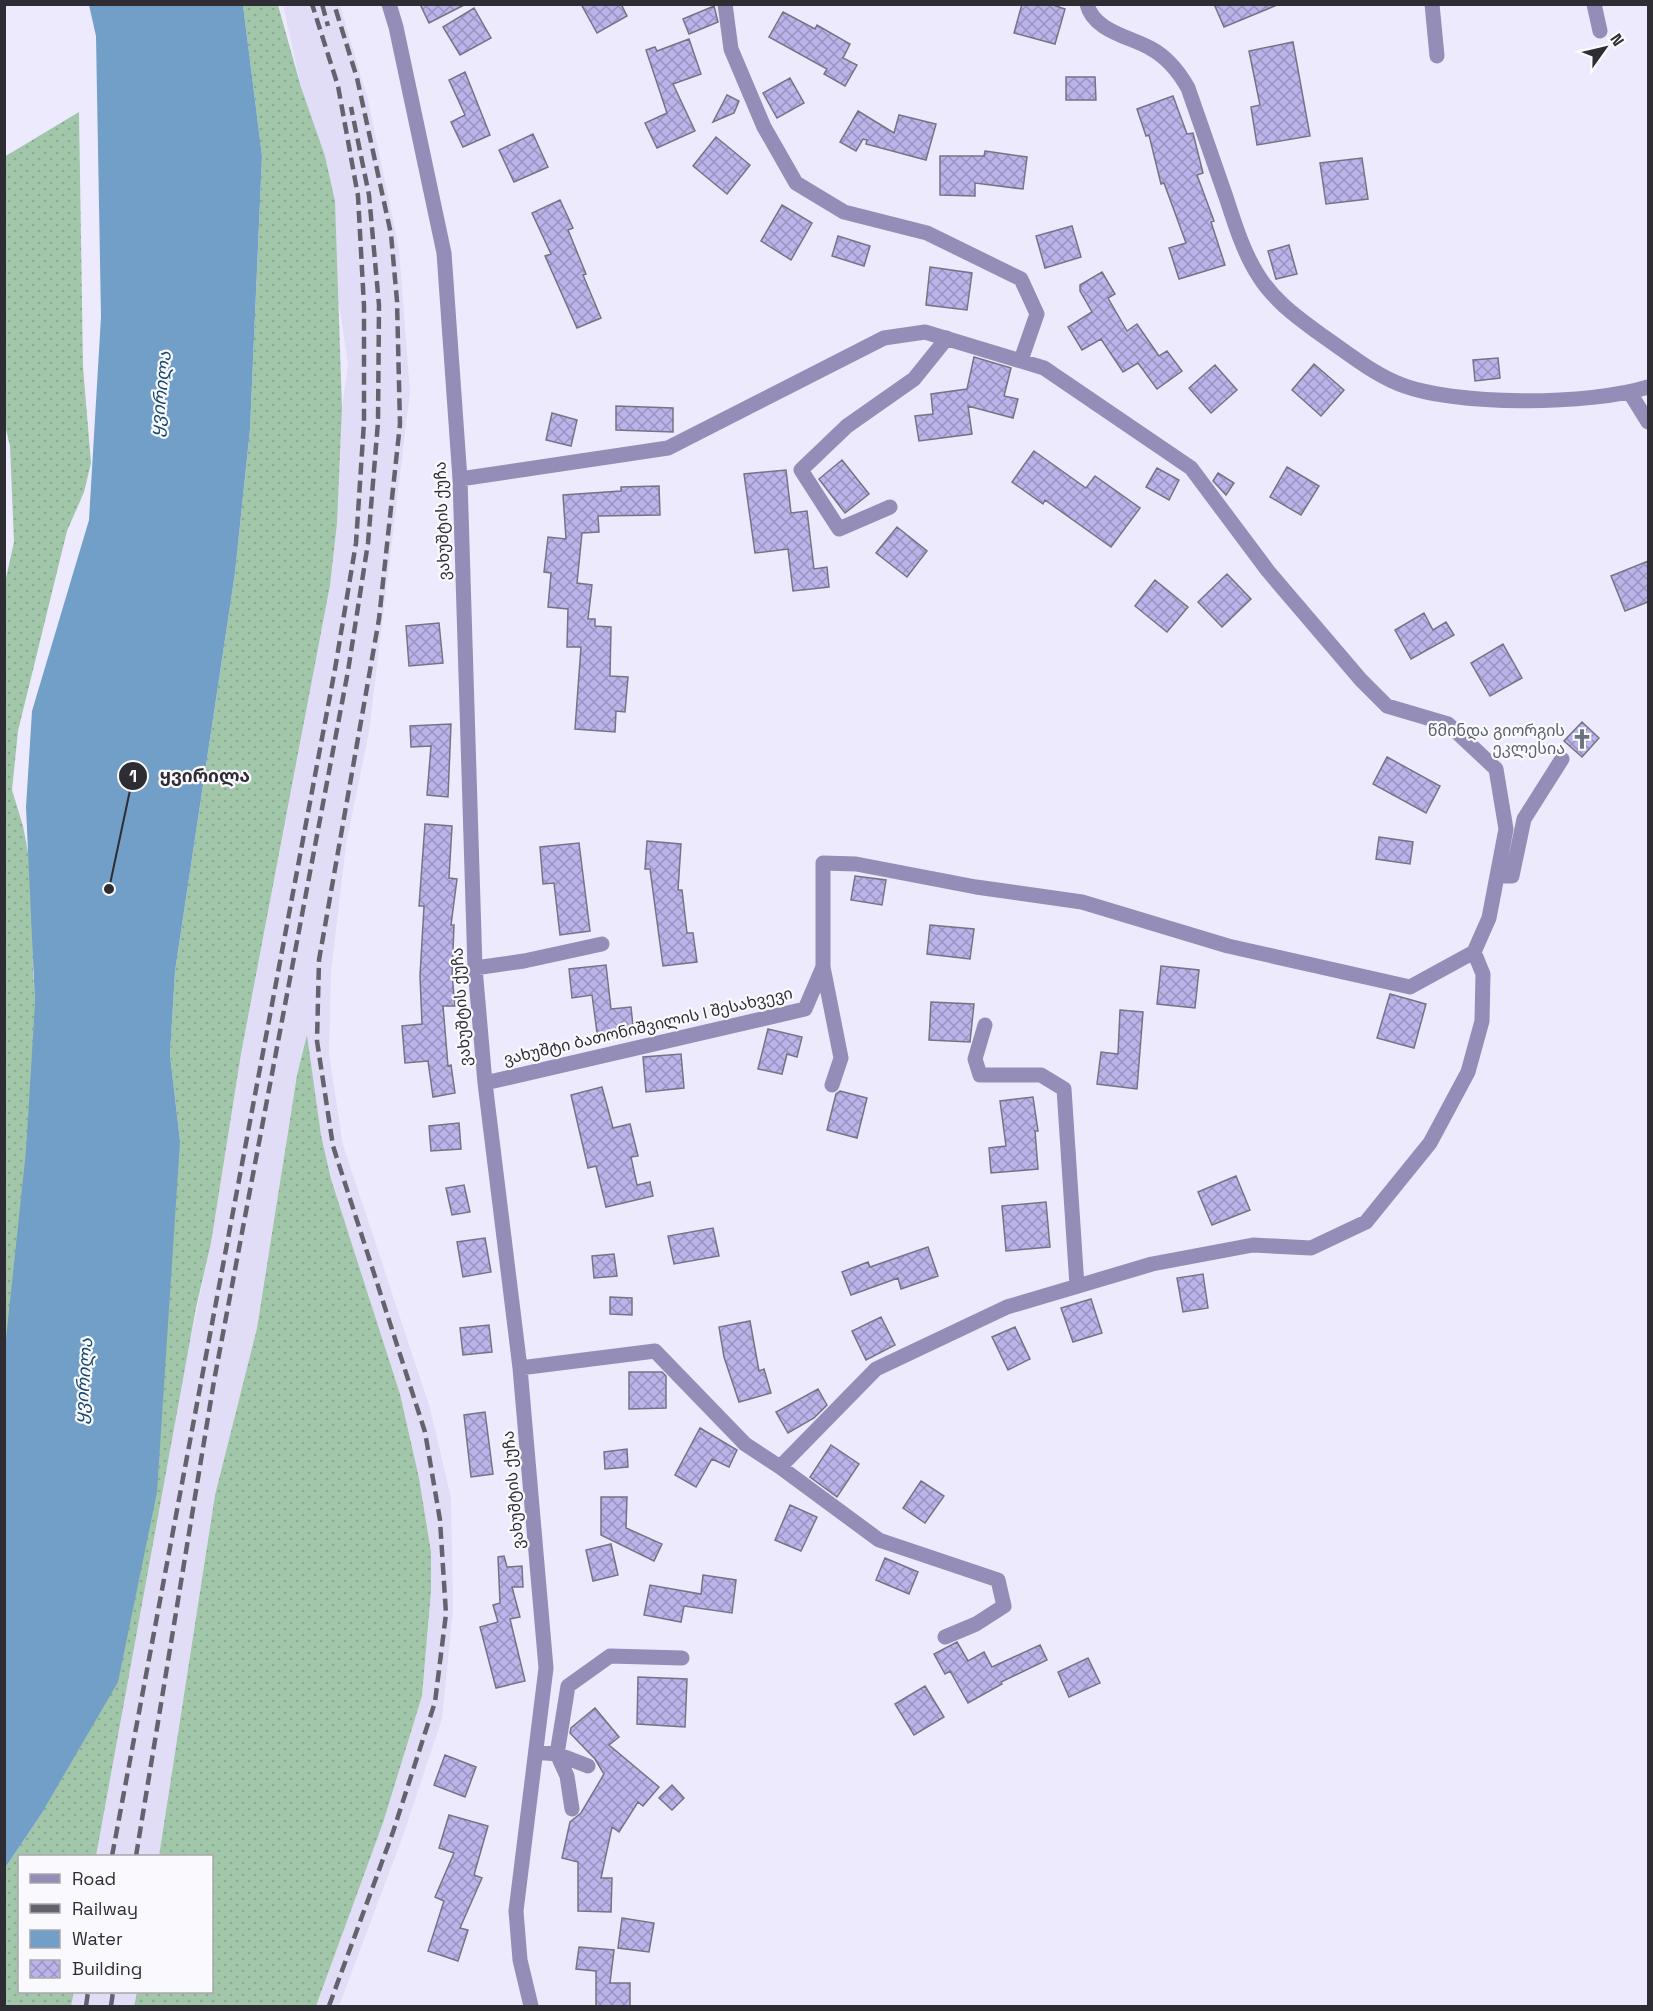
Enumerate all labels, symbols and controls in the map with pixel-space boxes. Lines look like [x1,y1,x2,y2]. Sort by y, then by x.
north arrow [1575,18,1635,78]
text: N [1605,30,1629,50]
water label: ყვირილა [144,350,176,438]
street label: ვახუშტის ქუჩა [429,461,455,581]
place label: წმინდა გიორგის ეკლესია [1428,720,1565,759]
church icon: წმინდა გიორგის ეკლესია [1570,727,1594,751]
callout: ყვირილა [118,758,262,794]
text: 1 [129,764,137,787]
text: ყვირილა [160,764,250,787]
street label: ვახუშტის ქუჩა [446,947,476,1067]
street label: ვახუშტი ბათონიშვილის I შესახვევი [501,982,795,1070]
water label: ყვირილა [69,1337,97,1424]
street label: ვახუშტის ქუჩა [497,1430,529,1550]
legend [18,1855,213,1993]
text: Road [72,1867,116,1890]
text: Railway [72,1897,138,1920]
text: Water [72,1927,123,1950]
text: Building [72,1957,142,1980]

